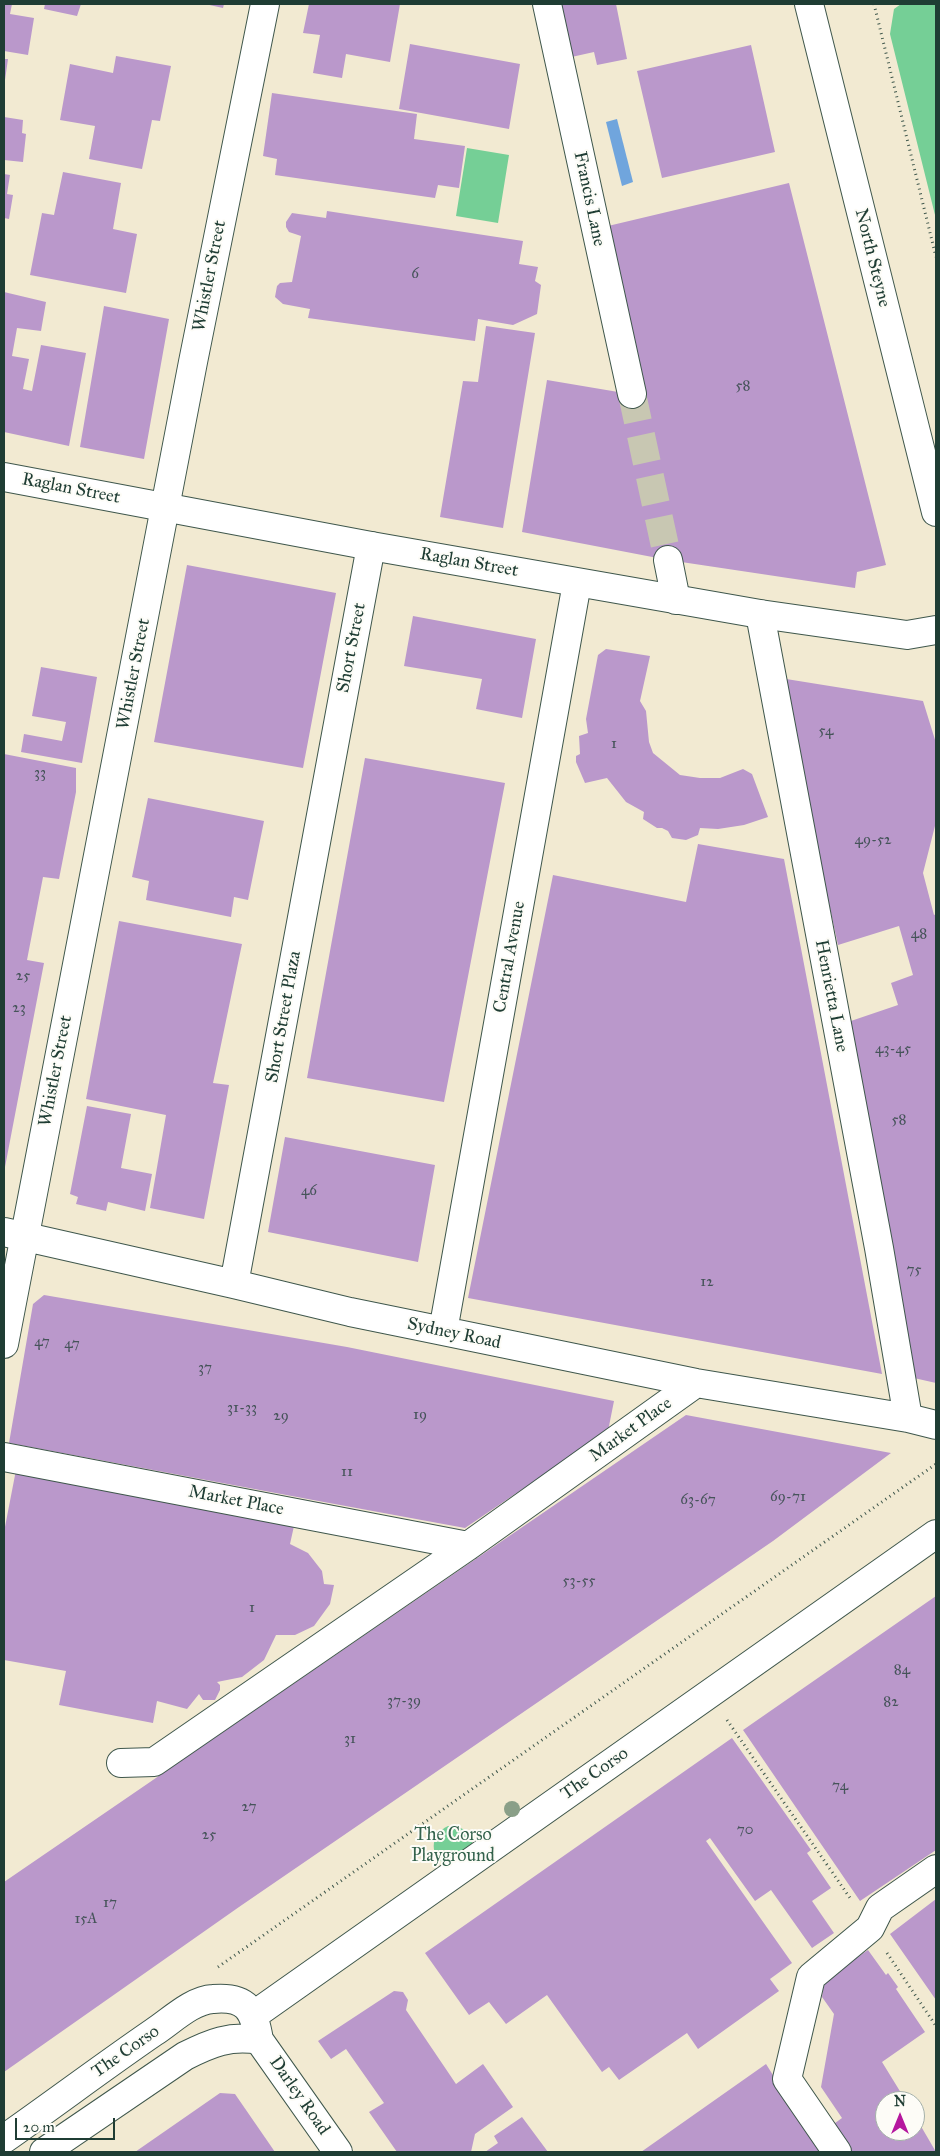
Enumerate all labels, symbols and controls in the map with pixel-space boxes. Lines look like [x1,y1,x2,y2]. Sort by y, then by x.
street label: Francis Lane [568,150,610,248]
street label: North Steyne [849,206,895,310]
street label: Whistler Street [189,219,231,333]
house number: 6 [411,265,419,283]
house number: 58 [736,377,750,395]
street label: Raglan Street [20,469,122,509]
street label: Raglan Street [418,544,520,582]
street label: Short Street [333,601,371,695]
street label: Whistler Street [113,617,155,731]
house number: 54 [819,722,833,740]
house number: 1 [611,735,617,753]
house number: 33 [34,764,46,782]
house number: 49-52 [855,831,891,849]
street label: Central Avenue [490,900,530,1014]
house number: 48 [911,925,927,943]
street label: Henrietta Lane [810,938,852,1054]
street label: Short Street Plaza [262,949,306,1085]
house number: 25 [16,967,30,985]
house number: 23 [12,999,26,1017]
street label: Whistler Street [35,1014,77,1128]
house number: 43-45 [875,1040,911,1058]
house number: 58 [892,1111,906,1129]
house number: 46 [301,1182,317,1200]
house number: 75 [907,1261,921,1279]
house number: 12 [700,1273,714,1291]
street label: Sydney Road [405,1314,503,1354]
house number: 47 [34,1333,50,1351]
house number: 47 [64,1335,80,1353]
house number: 37 [198,1359,212,1377]
street label: Market Place [586,1393,676,1467]
house number: 31-33 [227,1399,257,1417]
house number: 19 [413,1406,427,1424]
house number: 29 [273,1407,289,1425]
house number: 11 [341,1463,353,1481]
street label: Market Place [187,1481,285,1521]
house number: 69-71 [770,1488,806,1506]
house number: 63-67 [680,1491,716,1509]
house number: 53-55 [562,1572,596,1590]
house number: 1 [249,1599,255,1617]
house number: 84 [894,1661,910,1679]
house number: 37-39 [387,1692,421,1710]
house number: 82 [883,1693,899,1711]
house number: 31 [344,1730,356,1748]
street label: The Corso [557,1743,633,1805]
house number: 74 [832,1777,848,1795]
house number: 27 [242,1798,256,1816]
house number: 70 [737,1821,753,1839]
park label: The Corso Playground [411,1825,495,1868]
house number: 25 [202,1826,216,1844]
house number: 17 [103,1894,117,1912]
house number: 15A [75,1910,97,1928]
street label: The Corso [88,2021,164,2083]
street label: Darley Road [264,2052,334,2140]
north arrow [875,2091,925,2141]
text: N [894,2093,906,2110]
scale bar [18,2108,118,2140]
text: 20 m [23,2118,55,2136]

